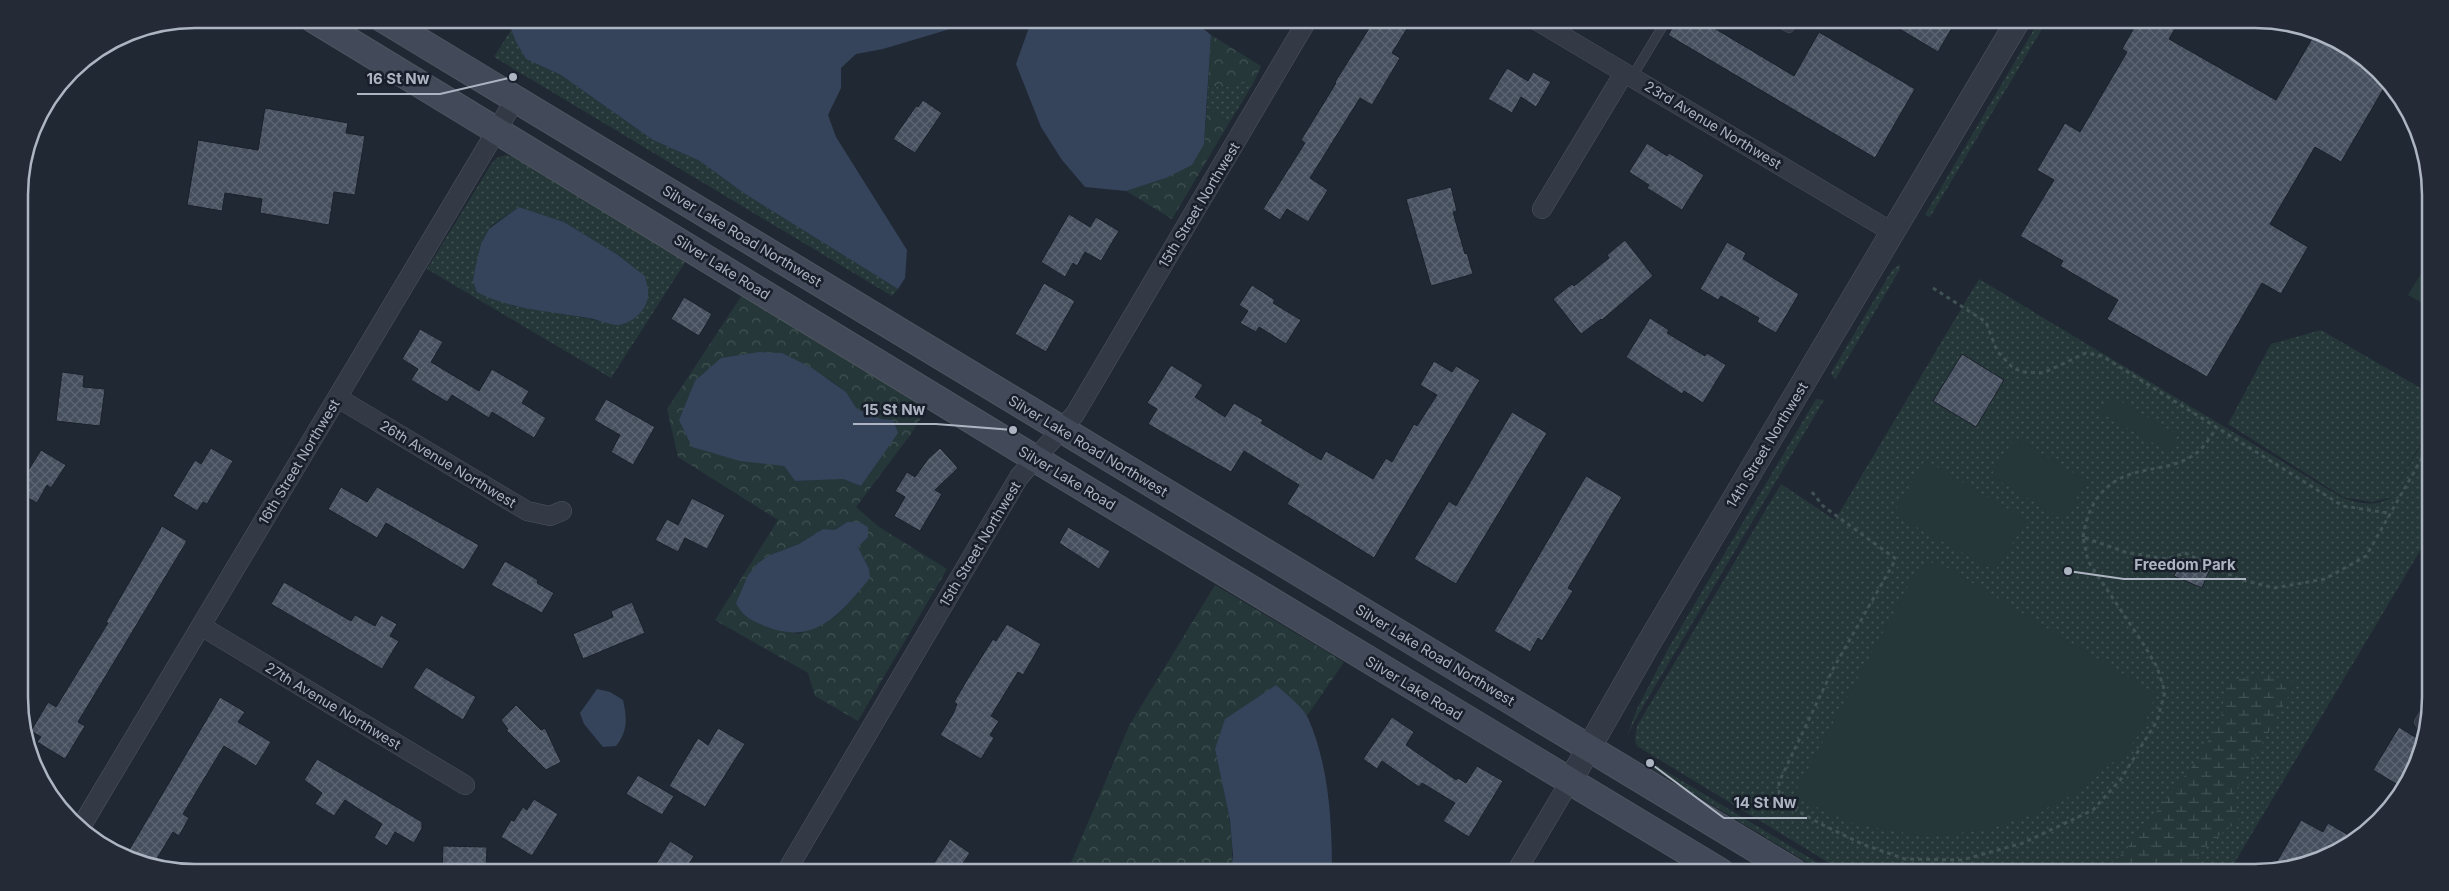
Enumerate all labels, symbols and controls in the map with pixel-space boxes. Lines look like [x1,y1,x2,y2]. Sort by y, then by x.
callout: 16 St Nw [357,64,440,94]
text: 16 St Nw [367,69,430,88]
street label: 23rd Avenue Northwest [1642,77,1785,172]
street label: 15th Street Northwest [1154,139,1243,270]
street label: Silver Lake Road Northwest [660,182,824,290]
street label: Silver Lake Road [671,231,773,303]
street label: 14th Street Northwest [1722,378,1811,511]
street label: Silver Lake Road Northwest [1006,392,1170,500]
callout: 15 St Nw [853,394,936,424]
street label: 16th Street Northwest [254,396,343,528]
text: 15 St Nw [863,400,926,419]
street label: 26th Avenue Northwest [377,416,520,511]
street label: Silver Lake Road [1016,443,1118,513]
street label: 15th Street Northwest [935,478,1024,609]
callout: Freedom Park [2124,549,2246,579]
text: Freedom Park [2134,555,2236,574]
street label: Silver Lake Road Northwest [1353,601,1517,709]
street label: Silver Lake Road [1363,653,1465,723]
street label: 27th Avenue Northwest [262,658,404,753]
callout: 14 St Nw [1724,788,1807,818]
text: 14 St Nw [1733,793,1797,812]

